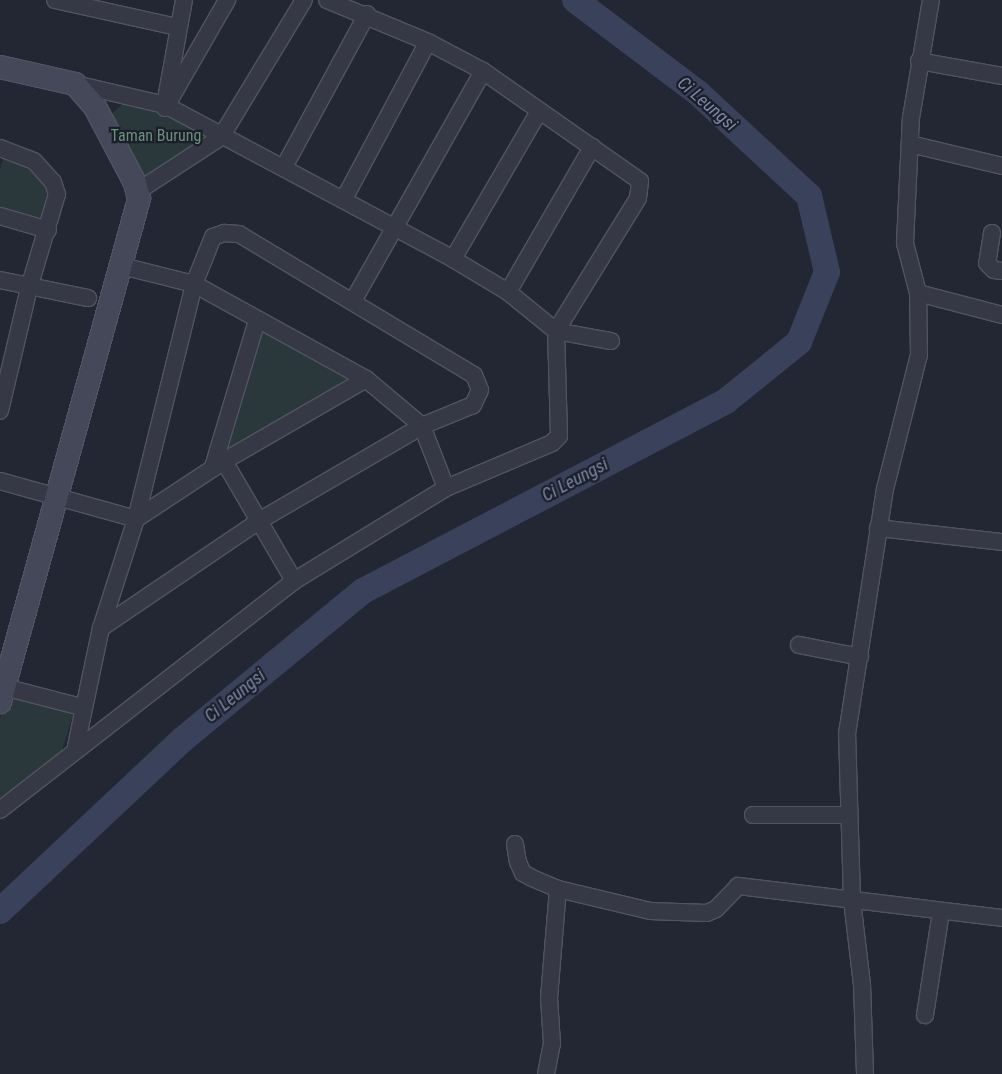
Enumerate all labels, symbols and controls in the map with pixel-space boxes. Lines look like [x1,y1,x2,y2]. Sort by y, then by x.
water label: Ci Leungsi [673,72,741,136]
park label: Taman Burung [111,126,201,146]
water label: Ci Leungsi [538,454,612,506]
water label: Ci Leungsi [200,665,270,727]

